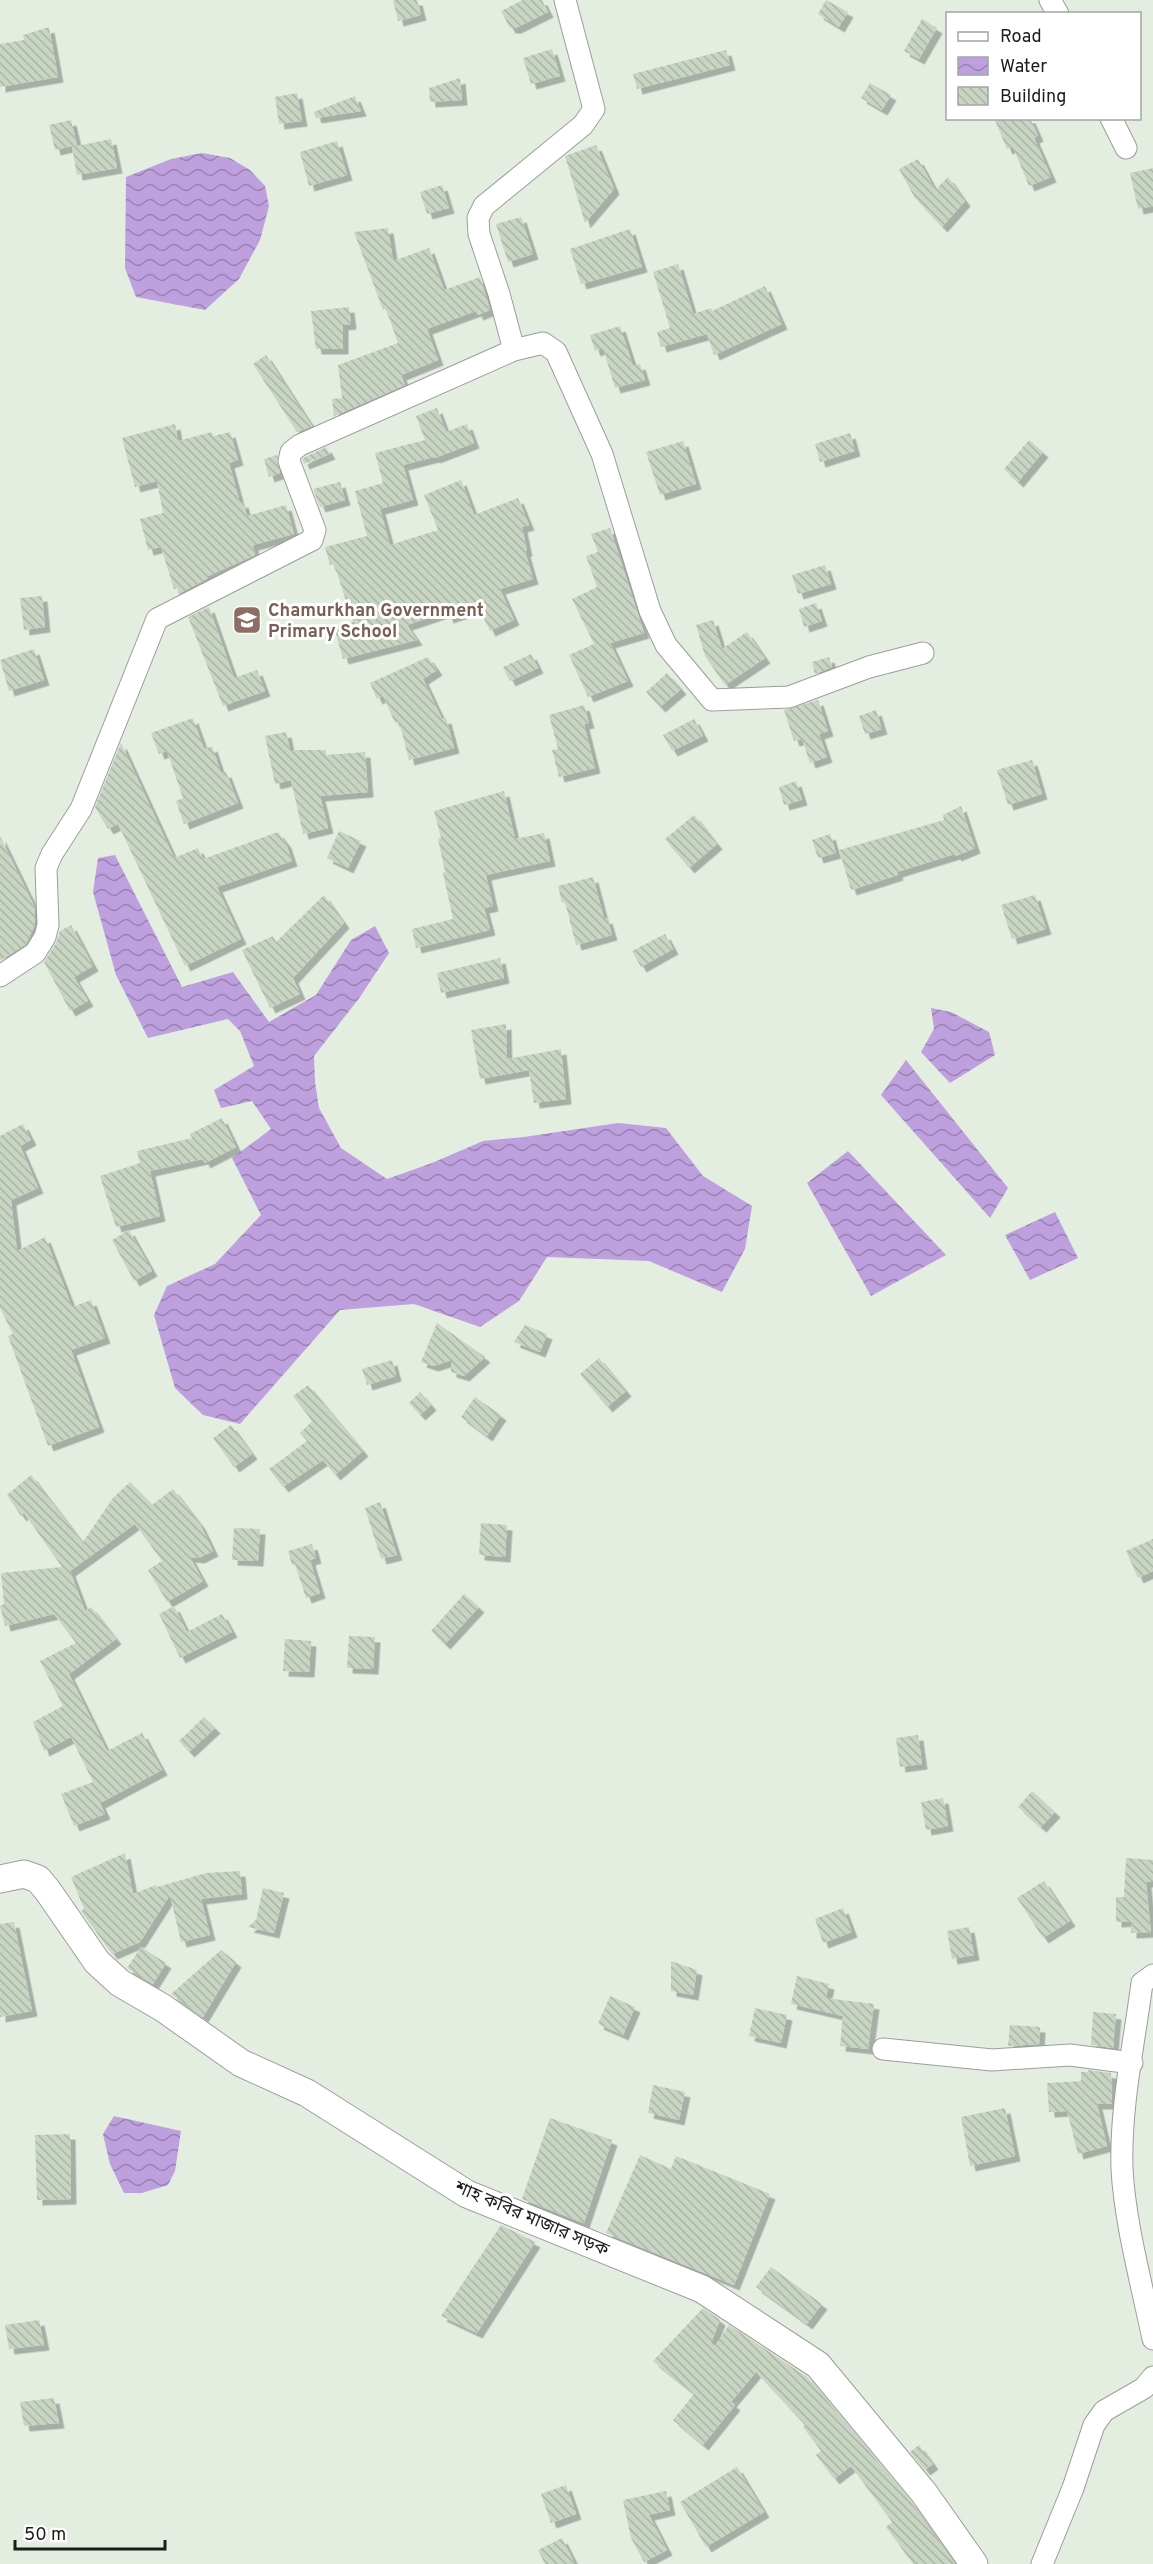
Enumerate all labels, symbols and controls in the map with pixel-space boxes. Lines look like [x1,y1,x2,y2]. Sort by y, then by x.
legend [946,12,1141,120]
text: Road [1000,26,1042,49]
text: Water [1000,56,1047,79]
text: Building [1000,86,1066,109]
place label: Chamurkhan Government Primary School [268,600,484,644]
school or university icon: Chamurkhan Government Primary School [231,604,263,636]
street label: শাহ কবির মাজার সড়ক [450,2176,613,2262]
scale bar [15,2513,165,2551]
text: 50 m [24,2524,66,2547]

